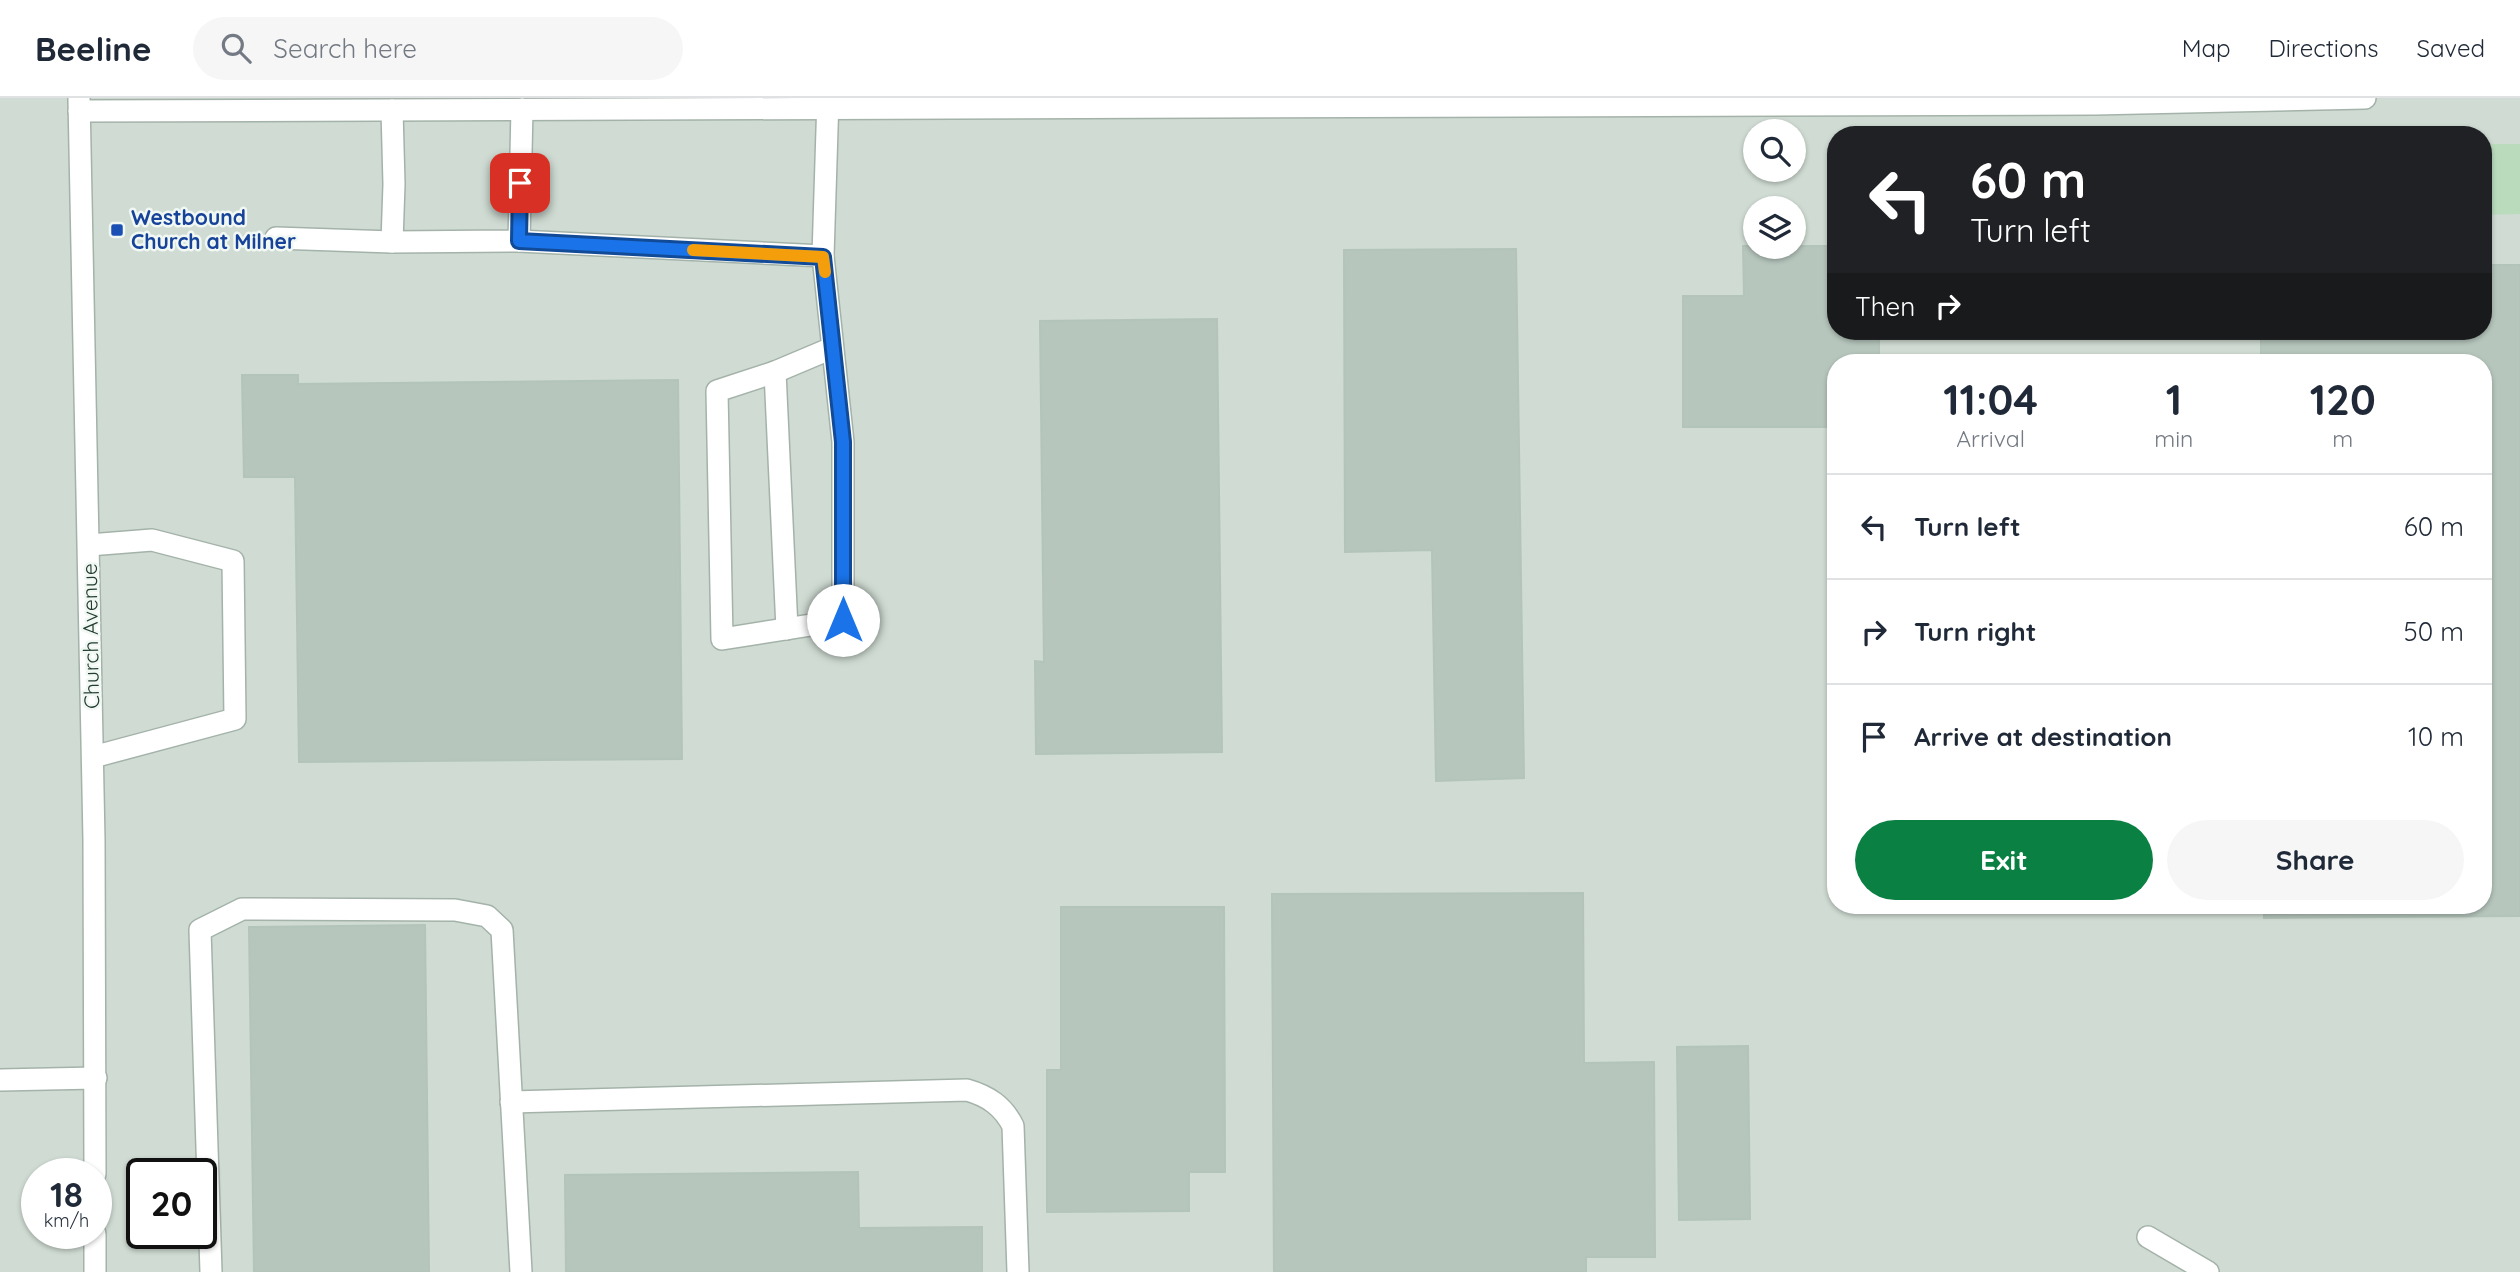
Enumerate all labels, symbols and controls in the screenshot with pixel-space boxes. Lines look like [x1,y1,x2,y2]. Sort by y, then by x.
search box [193,17,683,80]
text: Beeline [35,28,151,69]
icon: search [217,29,255,67]
text: Search here [273,32,417,65]
text: Map [2182,33,2231,63]
text: Directions [2269,33,2379,63]
text: Saved [2417,33,2485,63]
map controls [1743,119,1806,259]
button: search [1743,119,1806,182]
text: 60 m [1970,149,2086,210]
pin [490,153,550,213]
icon: left [1855,154,1946,245]
icon: arrive [501,164,539,202]
button: layers [1743,196,1806,259]
place label: Westbound Church at Milner [131,204,296,254]
text: Turn left [1970,210,2091,250]
marker: Westbound Church at Milner [109,222,125,238]
icon: right [1929,287,1967,325]
text: Then [1855,290,1915,323]
text: 11:04 [1943,373,2038,426]
text: 1 [2166,373,2182,426]
text: 120 [2310,373,2376,426]
text: Arrival [1956,424,2025,453]
text: min [2154,424,2193,453]
text: m [2332,424,2353,453]
icon: left [1855,508,1893,546]
text: Turn left [1914,510,2021,543]
text: 60 m [2404,510,2464,543]
street label: Church Avenue [76,563,104,709]
position arrow [806,583,880,657]
icon: right [1855,613,1893,651]
text: Turn right [1914,615,2036,648]
text: 50 m [2404,615,2464,648]
icon: arrive [1855,718,1893,756]
text: Arrive at destination [1914,720,2172,753]
text: 10 m [2408,720,2464,753]
button: Exit [1855,820,2153,900]
button: Share [2167,820,2464,900]
speed limit sign: 20 [126,1158,217,1249]
text: 18 [50,1172,83,1216]
text: km/h [44,1209,89,1232]

